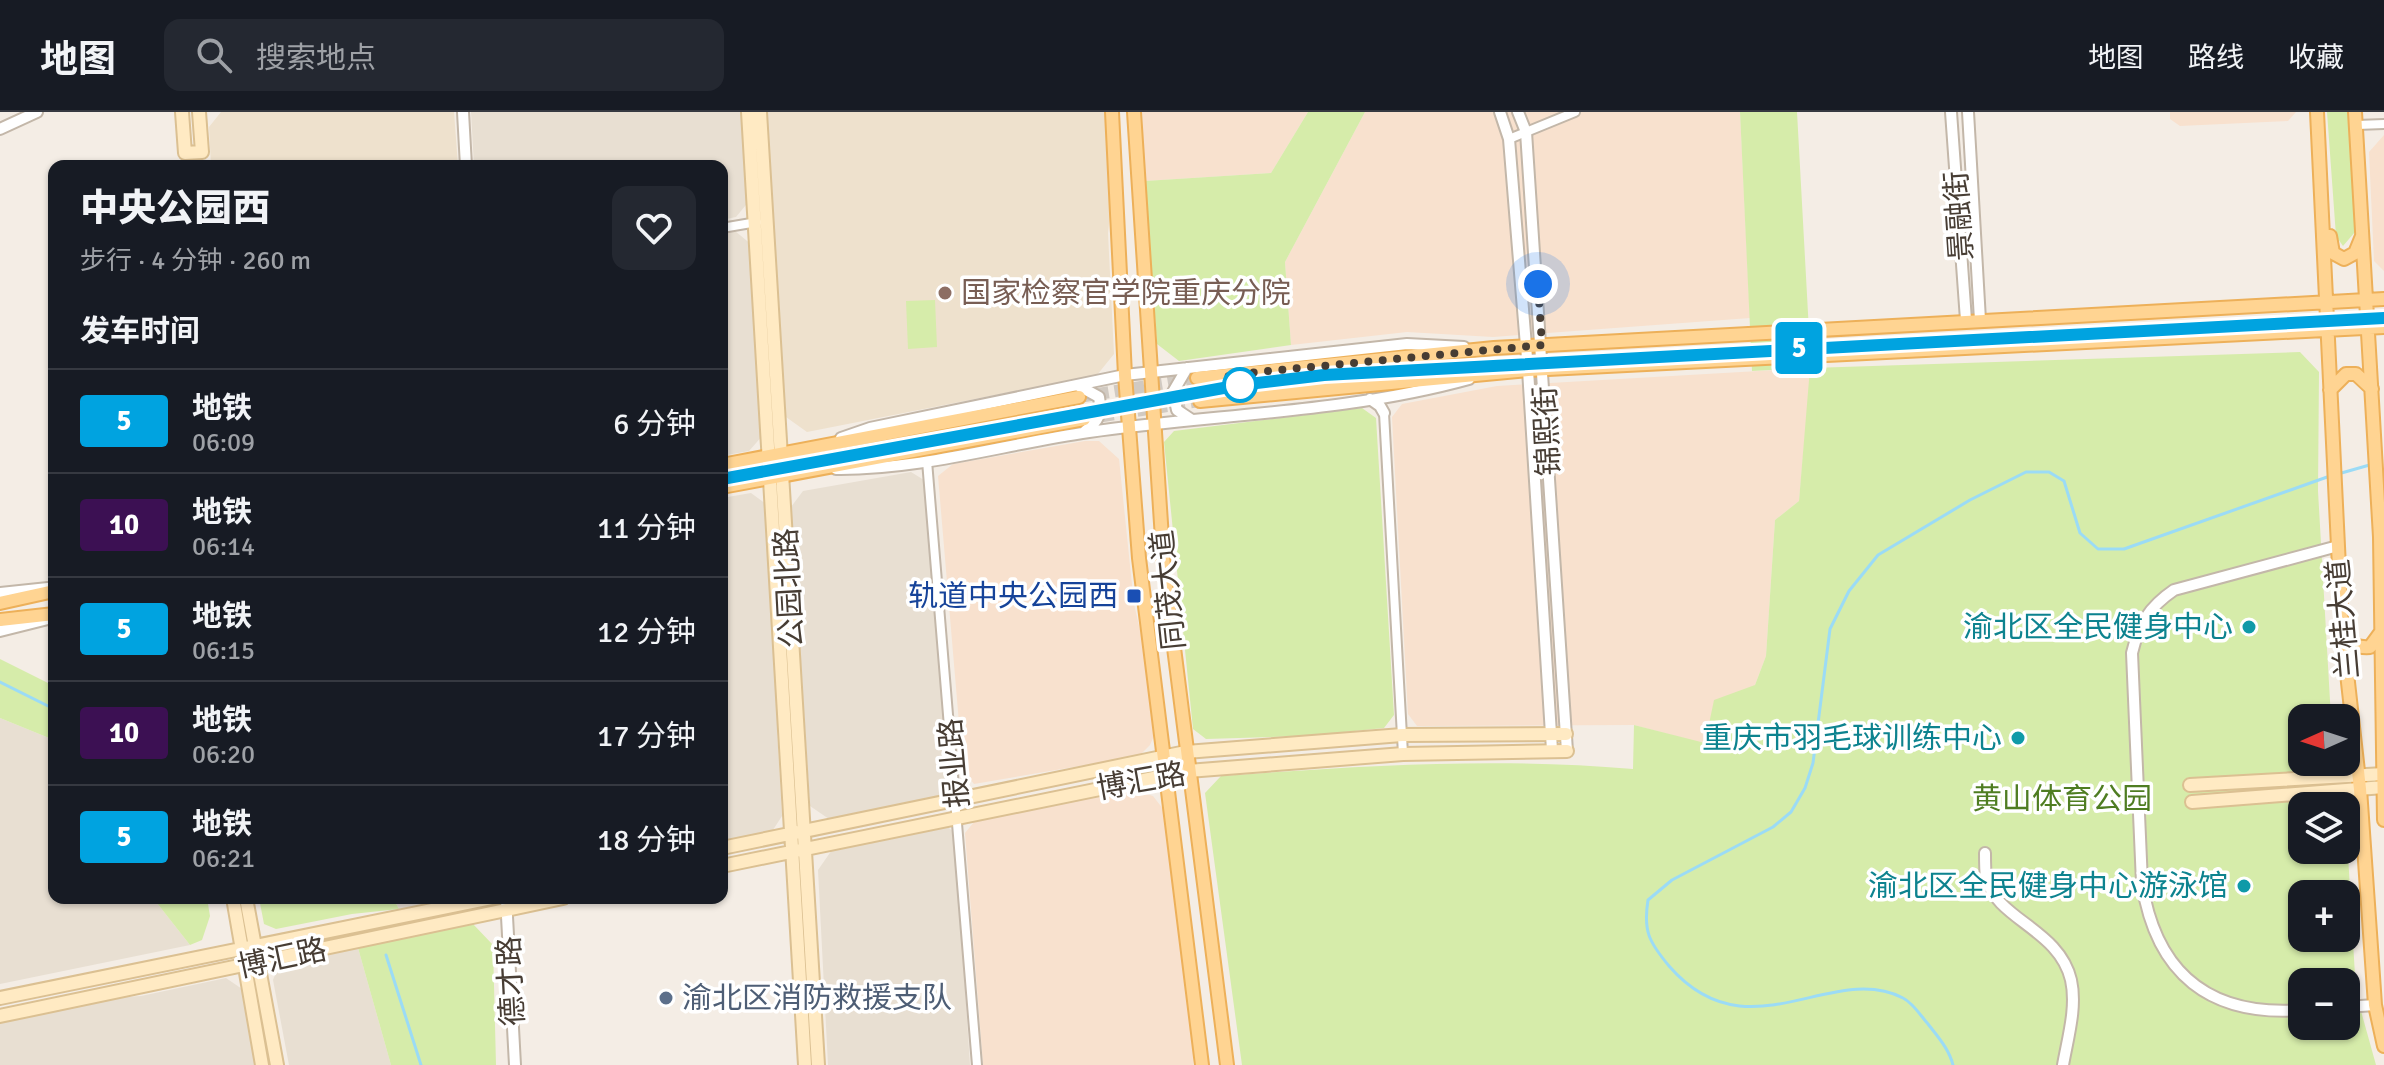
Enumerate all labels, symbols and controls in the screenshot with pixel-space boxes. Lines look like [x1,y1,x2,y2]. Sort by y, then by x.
search box [164,19,724,91]
icon: search [192,33,236,77]
text: 地图 [40,36,116,83]
text: 搜索地点 [256,40,376,77]
text: 地图 [2088,41,2144,75]
text: 路线 [2188,41,2244,75]
text: 收藏 [2288,41,2344,75]
street label: 景融街 [1938,170,1981,262]
text: 中央公园西 [80,185,270,232]
button: heart [612,186,696,270]
text: 步行 · 4 分钟 · 260 m [80,245,311,277]
your location [1518,264,1558,304]
place label: 国家检察官学院重庆分院 [961,275,1291,312]
marker: 国家检察官学院重庆分院 [936,284,954,302]
text: 发车时间 [80,313,200,350]
line badge: 5 [1773,322,1825,374]
text: 5 [1791,331,1807,365]
unlabelled marker [1223,368,1257,402]
street label: 锦熙街 [1527,385,1568,477]
text: 地铁 [192,390,252,427]
text: 5 [116,404,132,438]
text: 6 分钟 [613,406,696,443]
text: 06:09 [192,427,255,459]
text: 地铁 [192,494,252,531]
text: 10 [109,508,139,542]
text: 11 分钟 [597,510,696,547]
street label: 公园北路 [768,527,811,649]
street label: 同茂大道 [1144,528,1193,652]
text: 06:14 [192,531,255,563]
street label: 兰桂大道 [2320,558,2367,680]
place label: 轨道中央公园西 [908,578,1118,615]
marker: 轨道中央公园西 [1125,587,1143,605]
text: 地铁 [192,598,252,635]
place label: 渝北区全民健身中心 [1963,609,2233,646]
text: 5 [116,612,132,646]
text: 12 分钟 [597,614,696,651]
marker: 渝北区全民健身中心 [2240,618,2258,636]
text: 06:15 [192,635,255,667]
text: 地铁 [192,702,252,739]
north arrow [2288,704,2360,776]
map controls [2288,704,2360,1040]
text: 10 [109,716,139,750]
street label: 报业路 [932,717,977,809]
text: 17 分钟 [597,718,696,755]
place label: 重庆市羽毛球训练中心 [1702,720,2002,757]
marker: 重庆市羽毛球训练中心 [2009,729,2027,747]
text: 06:20 [192,739,255,771]
street label: 博汇路 [1094,755,1189,808]
park label: 黄山体育公园 [1972,781,2152,818]
button: layers [2288,792,2360,864]
text: 地铁 [192,806,252,843]
text: 5 [116,820,132,854]
text: 18 分钟 [597,822,696,859]
text: 06:21 [192,843,255,875]
place label: 渝北区全民健身中心游泳馆 [1868,868,2228,905]
marker: 渝北区全民健身中心游泳馆 [2235,877,2253,895]
button: + [2288,880,2360,952]
street label: 博汇路 [234,931,330,986]
street label: 德才路 [491,935,532,1027]
button: − [2288,968,2360,1040]
place label: 渝北区消防救援支队 [682,980,952,1017]
marker: 渝北区消防救援支队 [657,989,675,1007]

